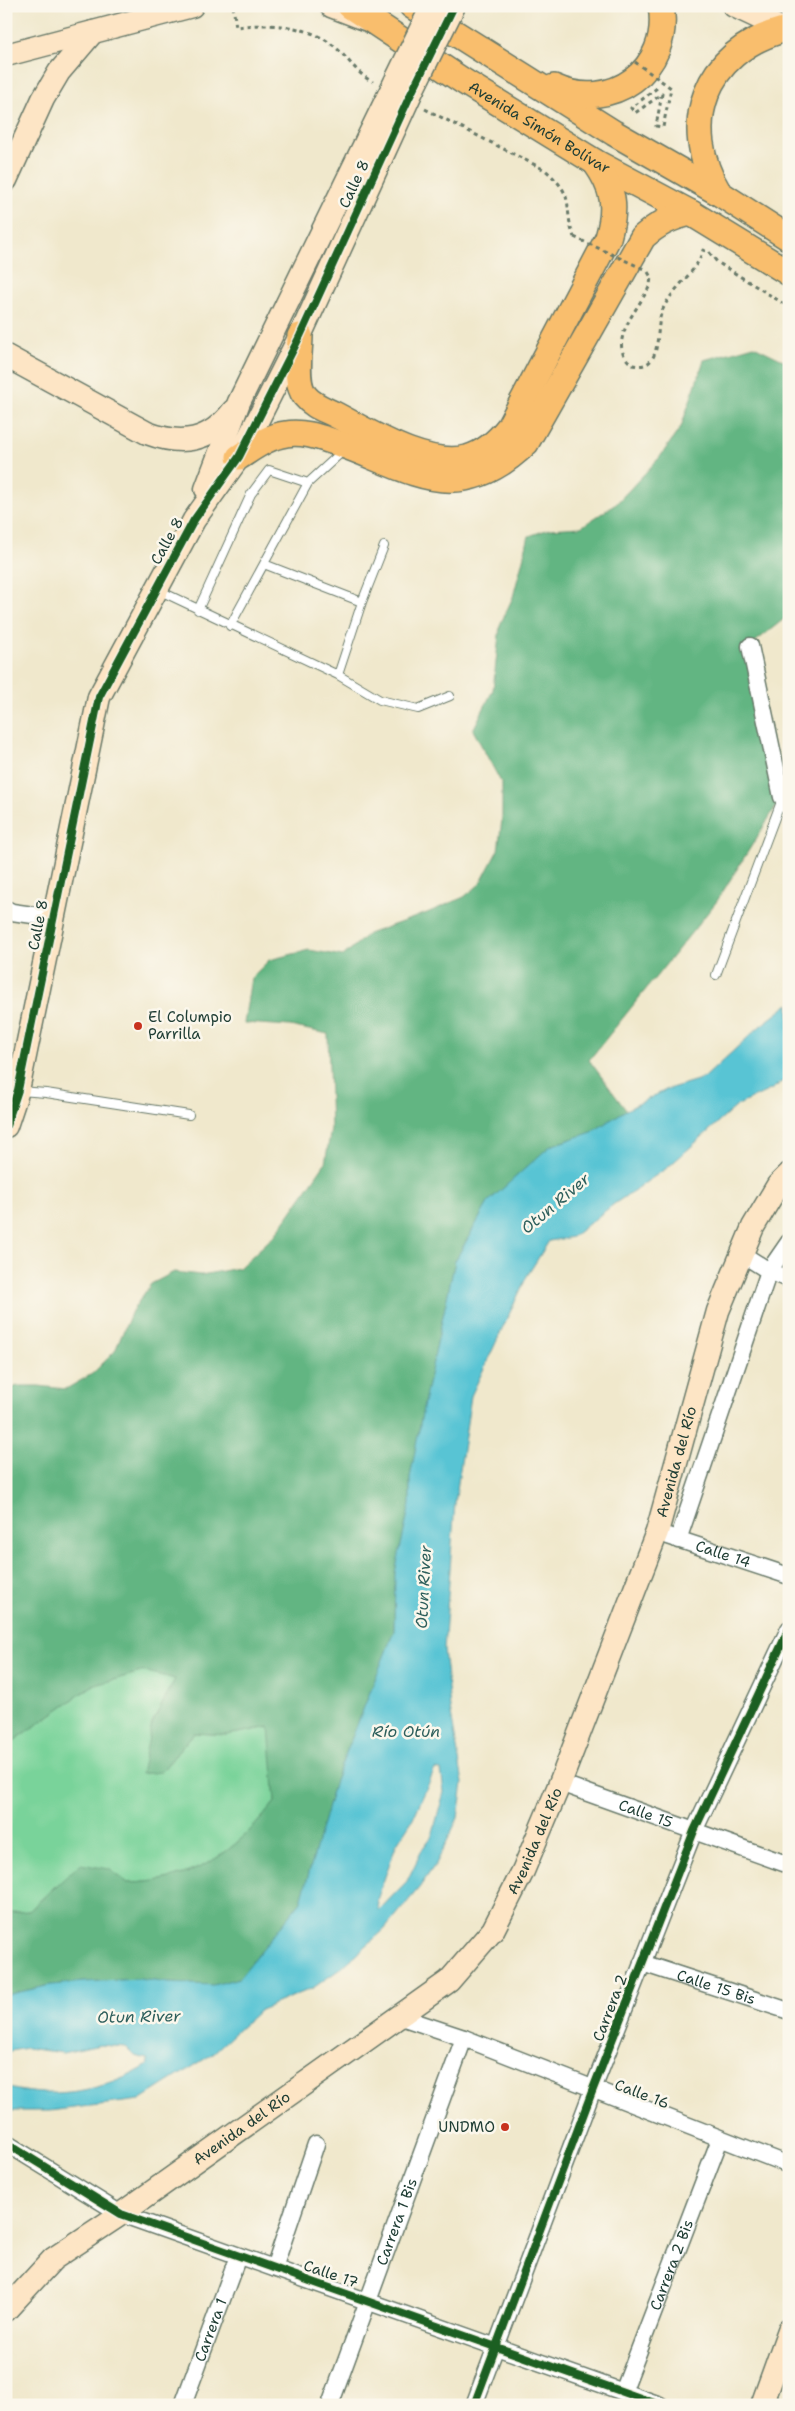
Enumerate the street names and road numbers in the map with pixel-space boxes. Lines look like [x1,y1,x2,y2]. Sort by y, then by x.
street label: Avenida Simón Bolívar [465,77,614,178]
street label: Calle 8 [334,157,374,211]
street label: Calle 8 [146,514,188,568]
street label: Calle 8 [23,898,53,952]
street label: Avenida del Río [651,1404,701,1520]
street label: Calle 14 [693,1536,753,1573]
street label: Avenida del Río [503,1785,567,1898]
street label: Calle 15 [616,1795,675,1833]
street label: Calle 15 Bis [674,1965,758,2009]
street label: Carrera 2 [588,1972,632,2044]
street label: Calle 16 [612,2074,672,2114]
street label: Avenida del Río [189,2087,294,2170]
street label: Carrera 1 Bis [372,2175,422,2268]
street label: Carrera 2 Bis [645,2217,698,2313]
street label: Calle 17 [301,2255,361,2293]
street label: Carrera 1 [190,2295,232,2364]

